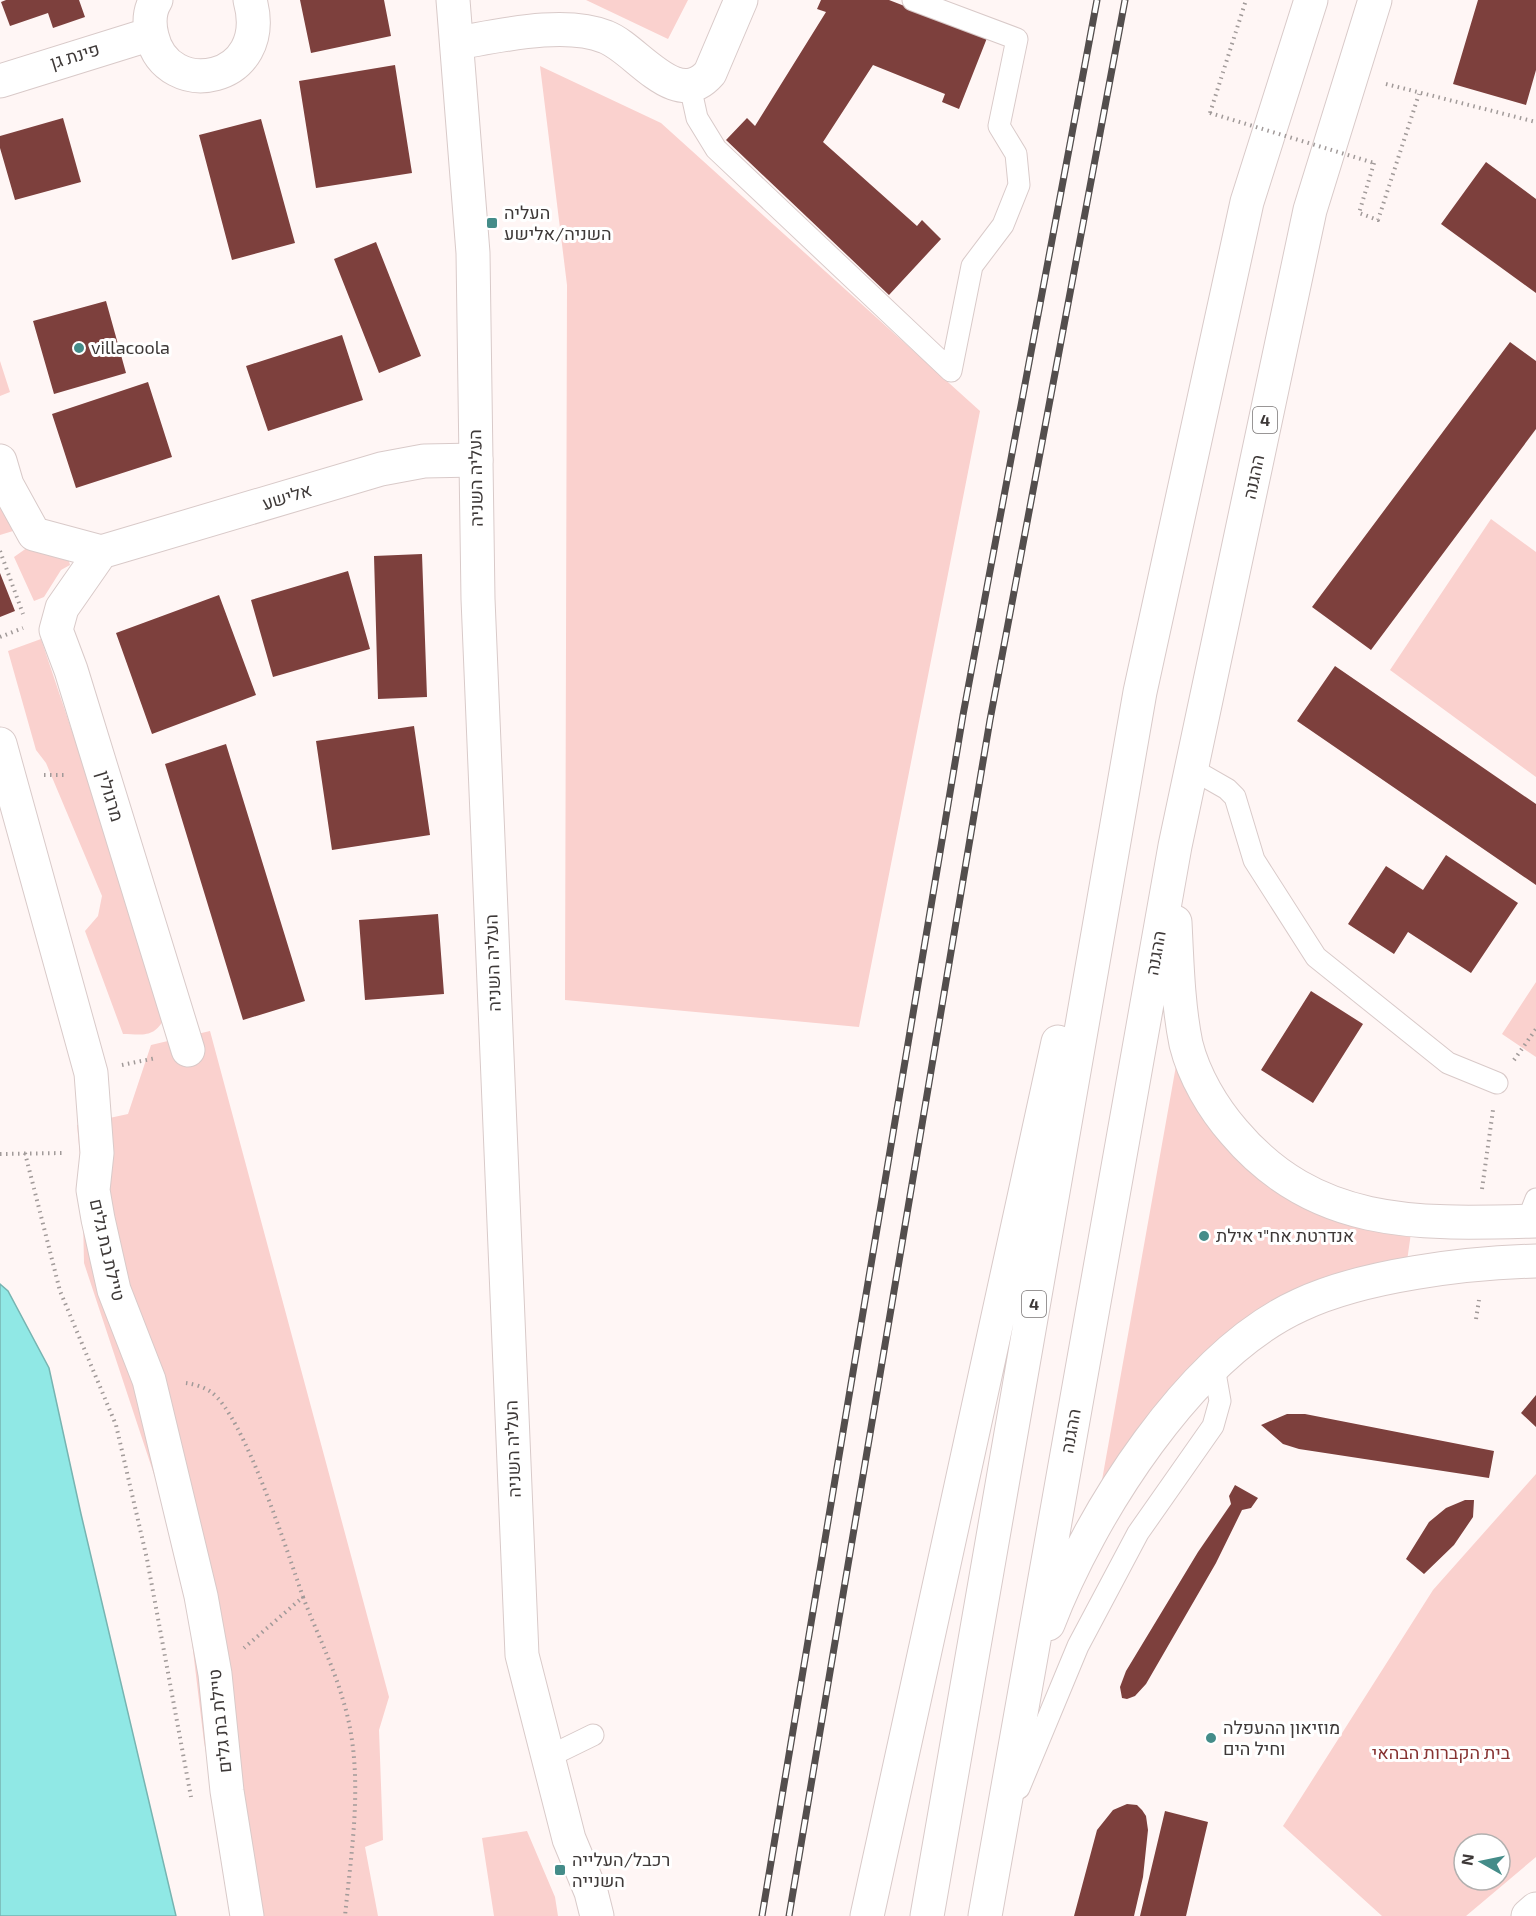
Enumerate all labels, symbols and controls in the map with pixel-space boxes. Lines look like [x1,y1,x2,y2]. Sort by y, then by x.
street label: פינת גן [47,37,102,73]
place label: העליה השניה/אלישע [504,201,612,244]
marker: העליה השניה/אלישע [485,216,499,230]
place label: villacoola [91,336,170,358]
marker: villacoola [72,341,86,355]
road number: 4 [1253,407,1277,433]
street label: העליה השניה [463,429,487,527]
street label: ההגנה [1238,452,1268,501]
street label: אלישע [259,478,314,514]
street label: מרגולין [93,767,129,824]
street label: העליה השניה [479,914,505,1012]
street label: ההגנה [1140,929,1170,977]
street label: טיילת בת גלים [86,1196,130,1303]
place label: אנדרטת אח"י אילת [1216,1224,1354,1246]
marker: אנדרטת אח"י אילת [1197,1229,1211,1243]
road number: 4 [1022,1291,1046,1317]
street label: העליה השניה [499,1400,525,1498]
street label: ההגנה [1055,1407,1085,1455]
street label: טיילת בת גלים [203,1668,235,1774]
place label: מוזיאון ההעפלה וחיל הים [1223,1716,1340,1759]
marker: מוזיאון ההעפלה וחיל הים [1204,1731,1218,1745]
park label: בית הקברות הבהאי [1372,1741,1511,1763]
north arrow [1452,1832,1512,1892]
place label: רכבל/העלייה השנייה [572,1848,670,1891]
text: N [1456,1852,1477,1867]
marker: רכבל/העלייה השנייה [553,1863,567,1877]

